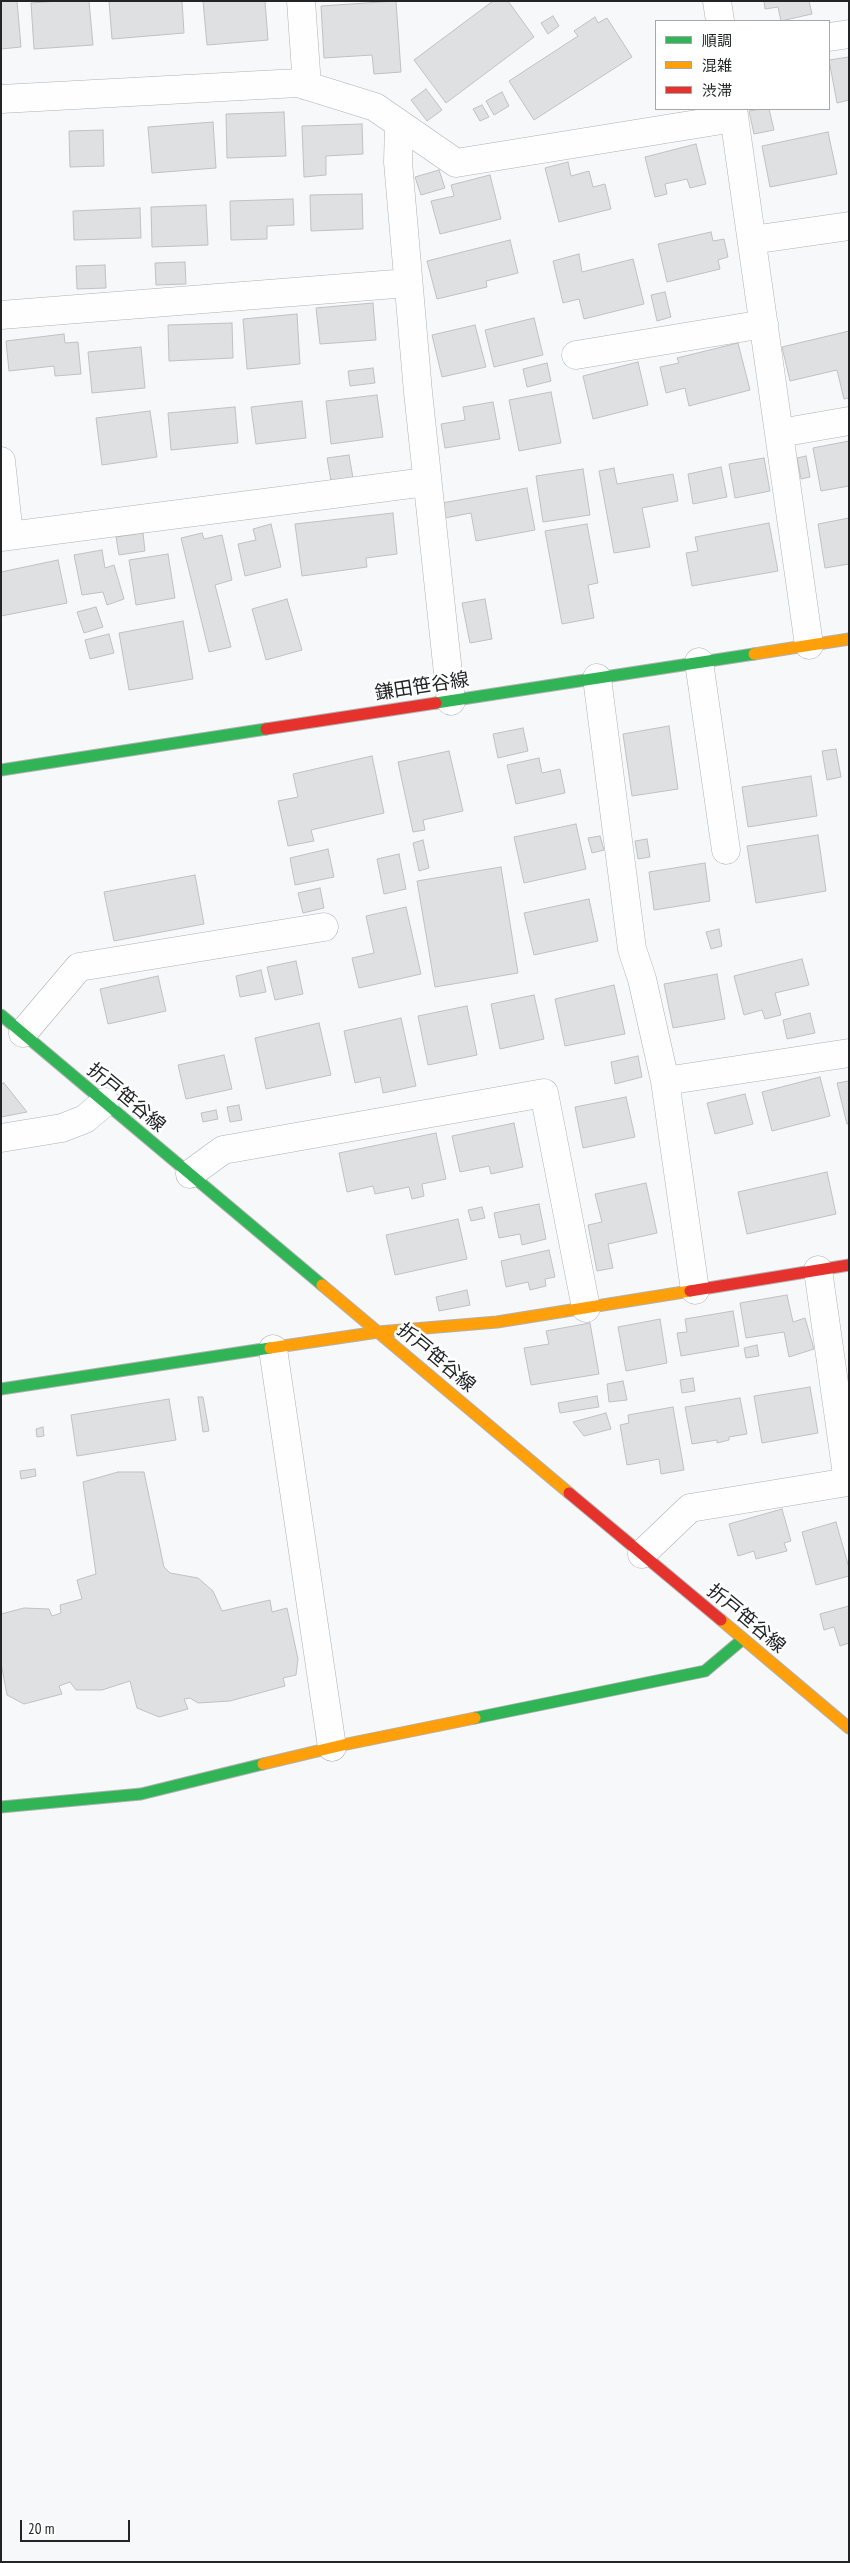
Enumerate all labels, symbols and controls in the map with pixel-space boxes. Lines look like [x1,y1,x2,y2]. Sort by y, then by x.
legend [655,20,830,110]
text: 順調 [702,31,732,50]
text: 混雑 [702,56,732,75]
text: 渋滞 [702,81,732,100]
street label: 鎌田笹谷線 [373,668,471,706]
street label: 折戸笹谷線 [82,1059,170,1137]
street label: 折戸笹谷線 [392,1319,480,1397]
street label: 折戸笹谷線 [702,1580,790,1658]
scale bar [22,2510,132,2542]
text: 20 m [28,2519,54,2538]

